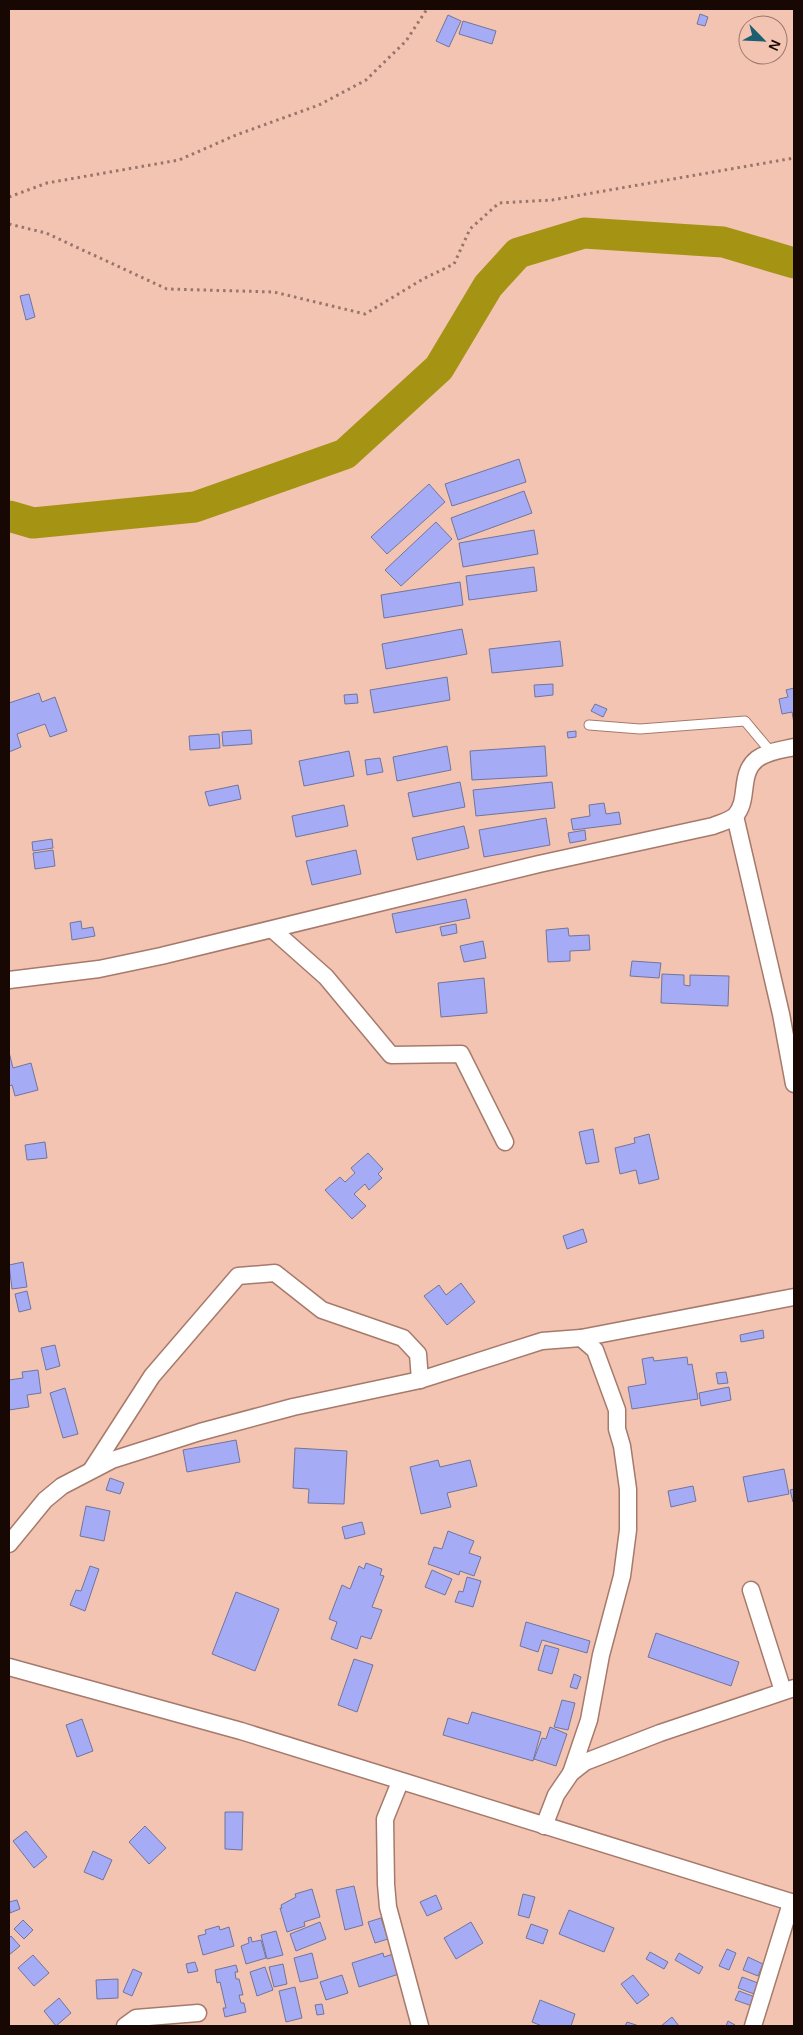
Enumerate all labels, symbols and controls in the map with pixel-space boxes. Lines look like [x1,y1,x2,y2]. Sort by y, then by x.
north arrow [738,15,788,65]
text: N [766,37,784,53]

